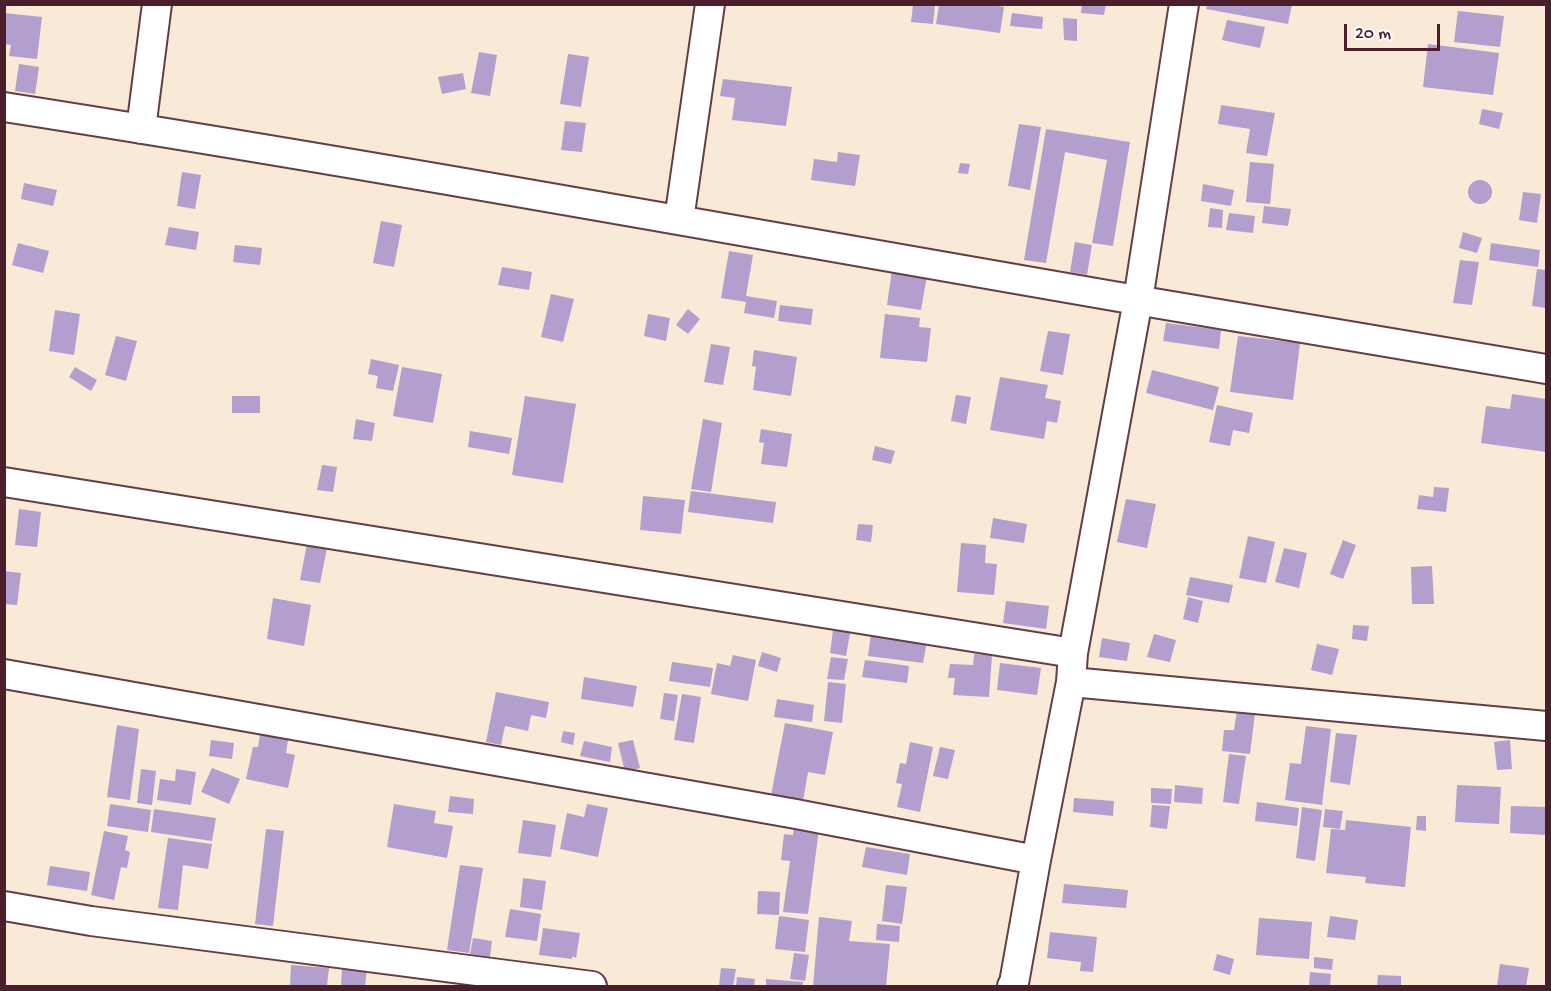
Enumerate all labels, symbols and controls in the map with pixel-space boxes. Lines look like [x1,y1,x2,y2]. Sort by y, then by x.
scale bar [1347,12,1443,50]
text: 20 m [1355,24,1391,45]

